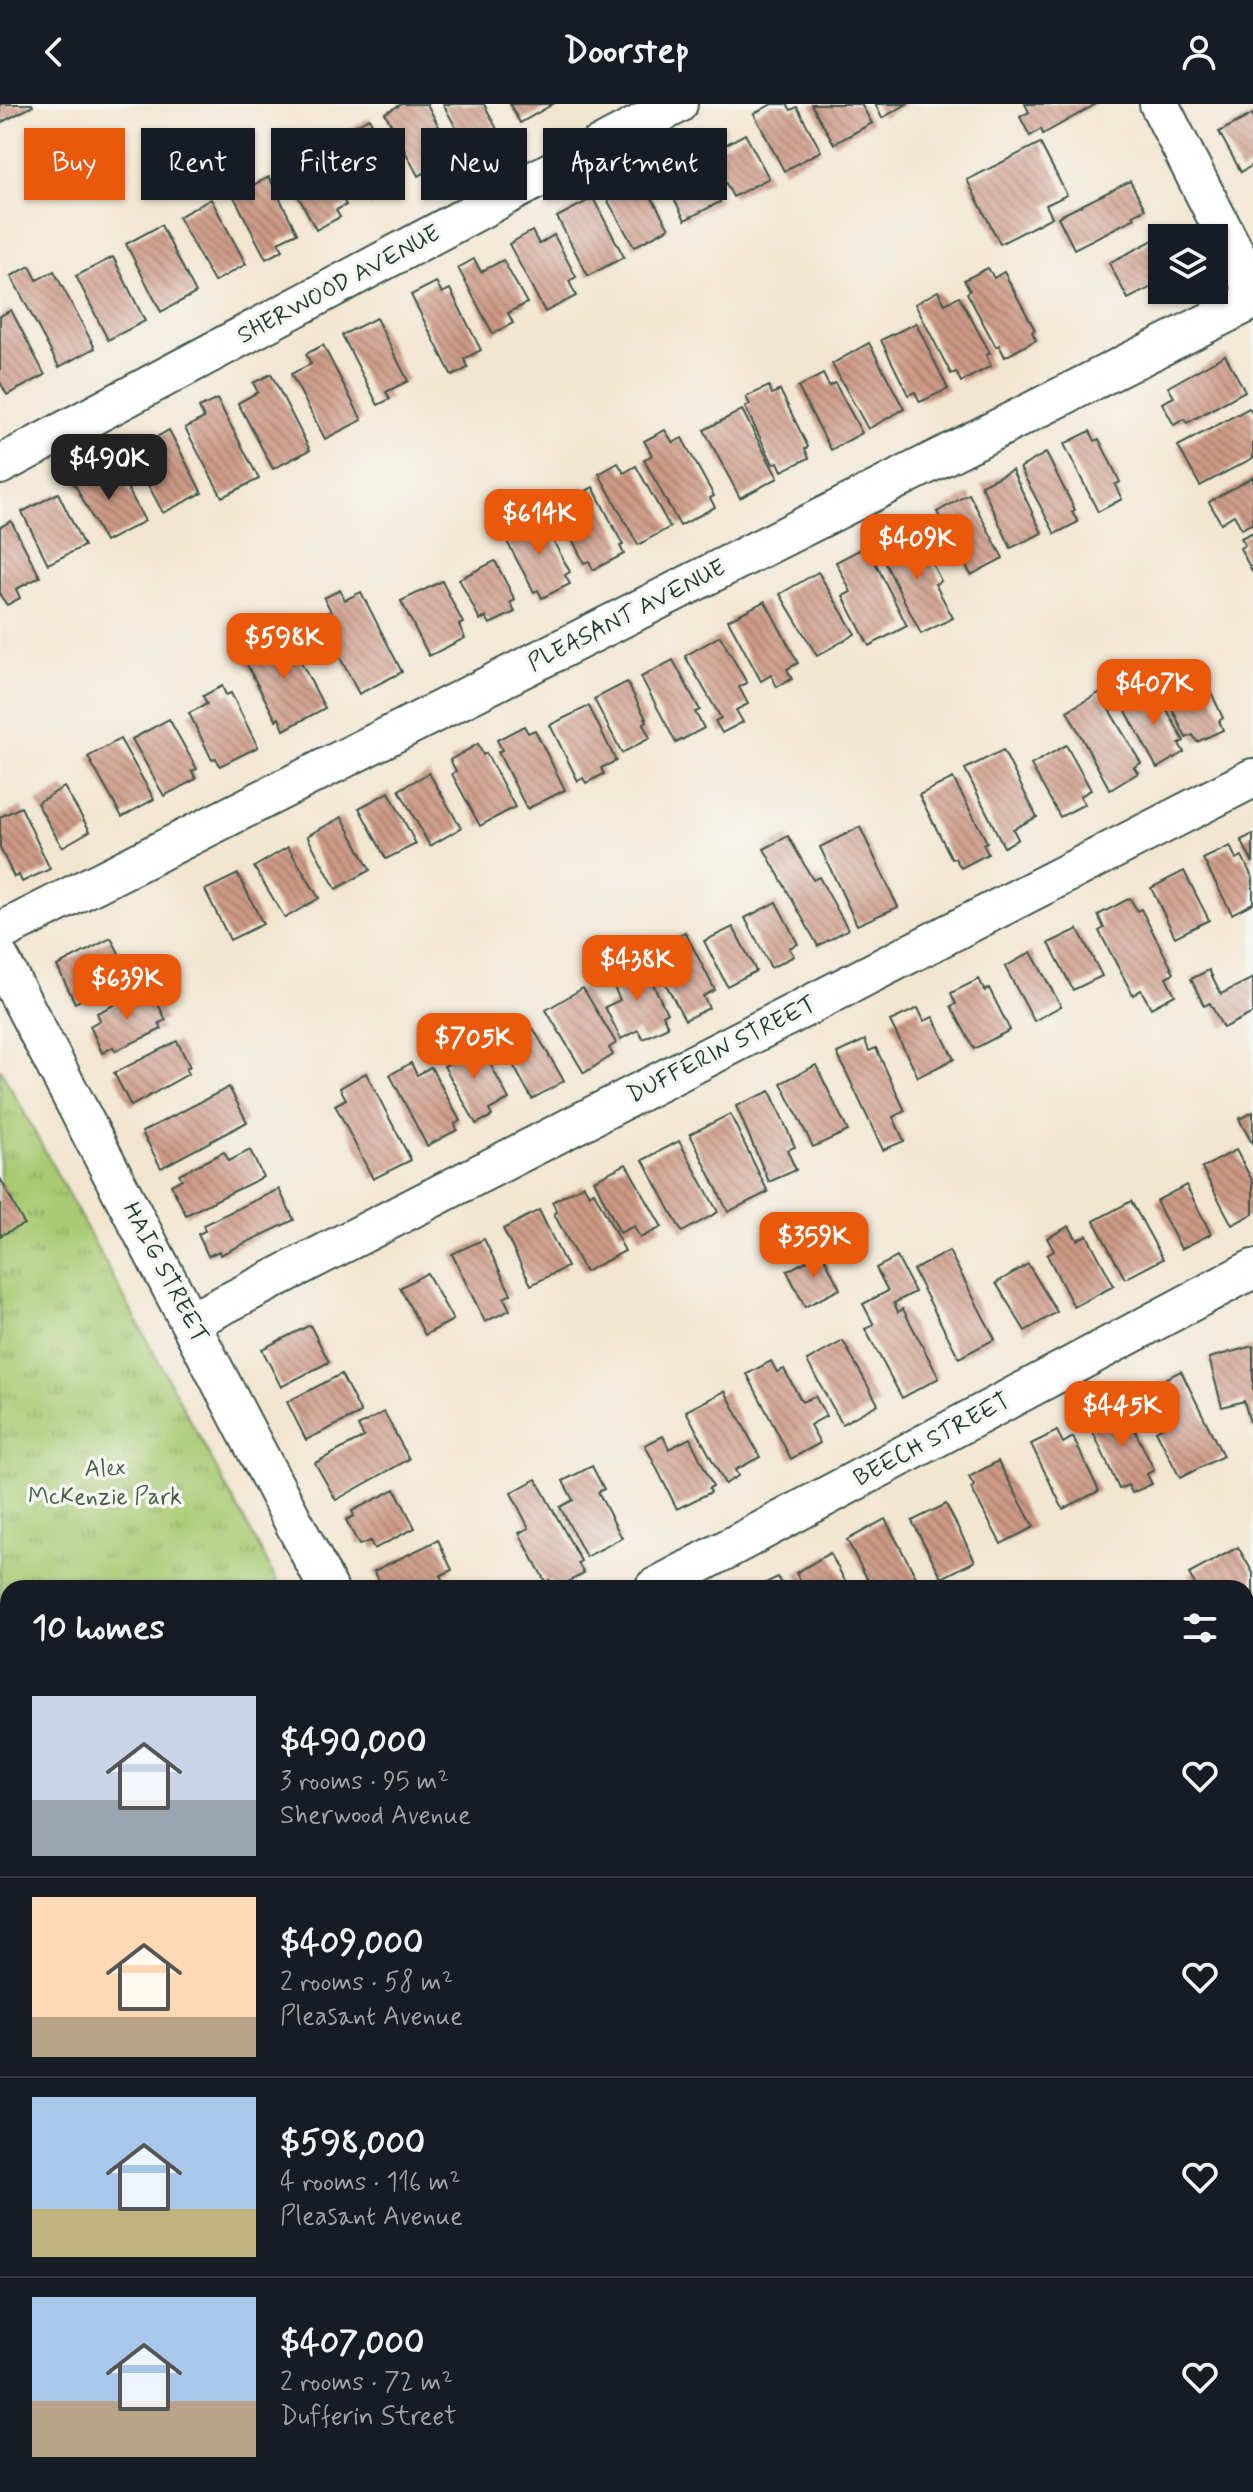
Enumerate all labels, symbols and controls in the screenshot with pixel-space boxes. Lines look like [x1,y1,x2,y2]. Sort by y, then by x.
text: Doorstep [564,29,689,76]
icon: back [32,30,76,74]
icon: person [1177,30,1221,74]
chip: Buy [24,128,125,200]
chip: Rent [141,128,255,200]
chip: Filters [271,128,405,200]
chip: New [421,128,527,200]
chip: Apartment [543,128,727,200]
street label: SHERWOOD AVENUE [232,218,446,352]
map controls [1148,224,1228,304]
button: layers [1148,224,1228,304]
pin: $490K [53,434,165,502]
text: $490K [69,443,149,477]
pin: $614K [483,489,595,557]
text: $614K [502,498,576,532]
pin: $409K [861,514,973,582]
text: $409K [878,523,956,557]
street label: PLEASANT AVENUE [523,553,731,679]
pin: $598K [228,613,340,681]
text: $598K [245,622,323,656]
pin: $407K [1098,659,1210,727]
text: $407K [1115,668,1193,702]
pin: $438K [581,935,693,1003]
text: $438K [600,944,674,978]
pin: $639K [71,954,183,1022]
text: $639K [91,963,163,997]
street label: DUFFERIN STREET [622,989,822,1111]
pin: $705K [418,1013,530,1081]
text: $705K [435,1022,513,1056]
street label: HAIG STREET [115,1197,215,1349]
pin: $359K [758,1212,870,1280]
text: $359K [778,1221,850,1255]
pin: $445K [1066,1381,1178,1449]
street label: BEECH STREET [848,1386,1016,1494]
text: $445K [1082,1390,1162,1424]
park label: Alex McKenzie Park [28,1454,182,1513]
text: 10 homes [32,1606,165,1651]
icon: filters [1178,1606,1222,1650]
text: $490,000 [280,1720,427,1765]
icon: home [96,1728,192,1824]
icon: heart [1178,1754,1222,1798]
text: 3 rooms · 95 m² [280,1765,449,1799]
text: Sherwood Avenue [280,1799,471,1833]
text: $409,000 [280,1921,423,1966]
icon: home [96,1929,192,2025]
icon: heart [1178,1955,1222,1999]
text: 2 rooms · 58 m² [280,1966,453,2000]
text: Pleasant Avenue [280,2000,463,2034]
text: $598,000 [280,2121,425,2166]
icon: home [96,2129,192,2225]
icon: heart [1178,2155,1222,2199]
text: 4 rooms · 116 m² [280,2166,461,2200]
text: Pleasant Avenue [280,2200,463,2234]
text: $407,000 [280,2321,424,2366]
icon: home [96,2329,192,2425]
icon: heart [1178,2355,1222,2399]
text: 2 rooms · 72 m² [280,2366,453,2400]
text: Dufferin Street [280,2400,456,2434]

